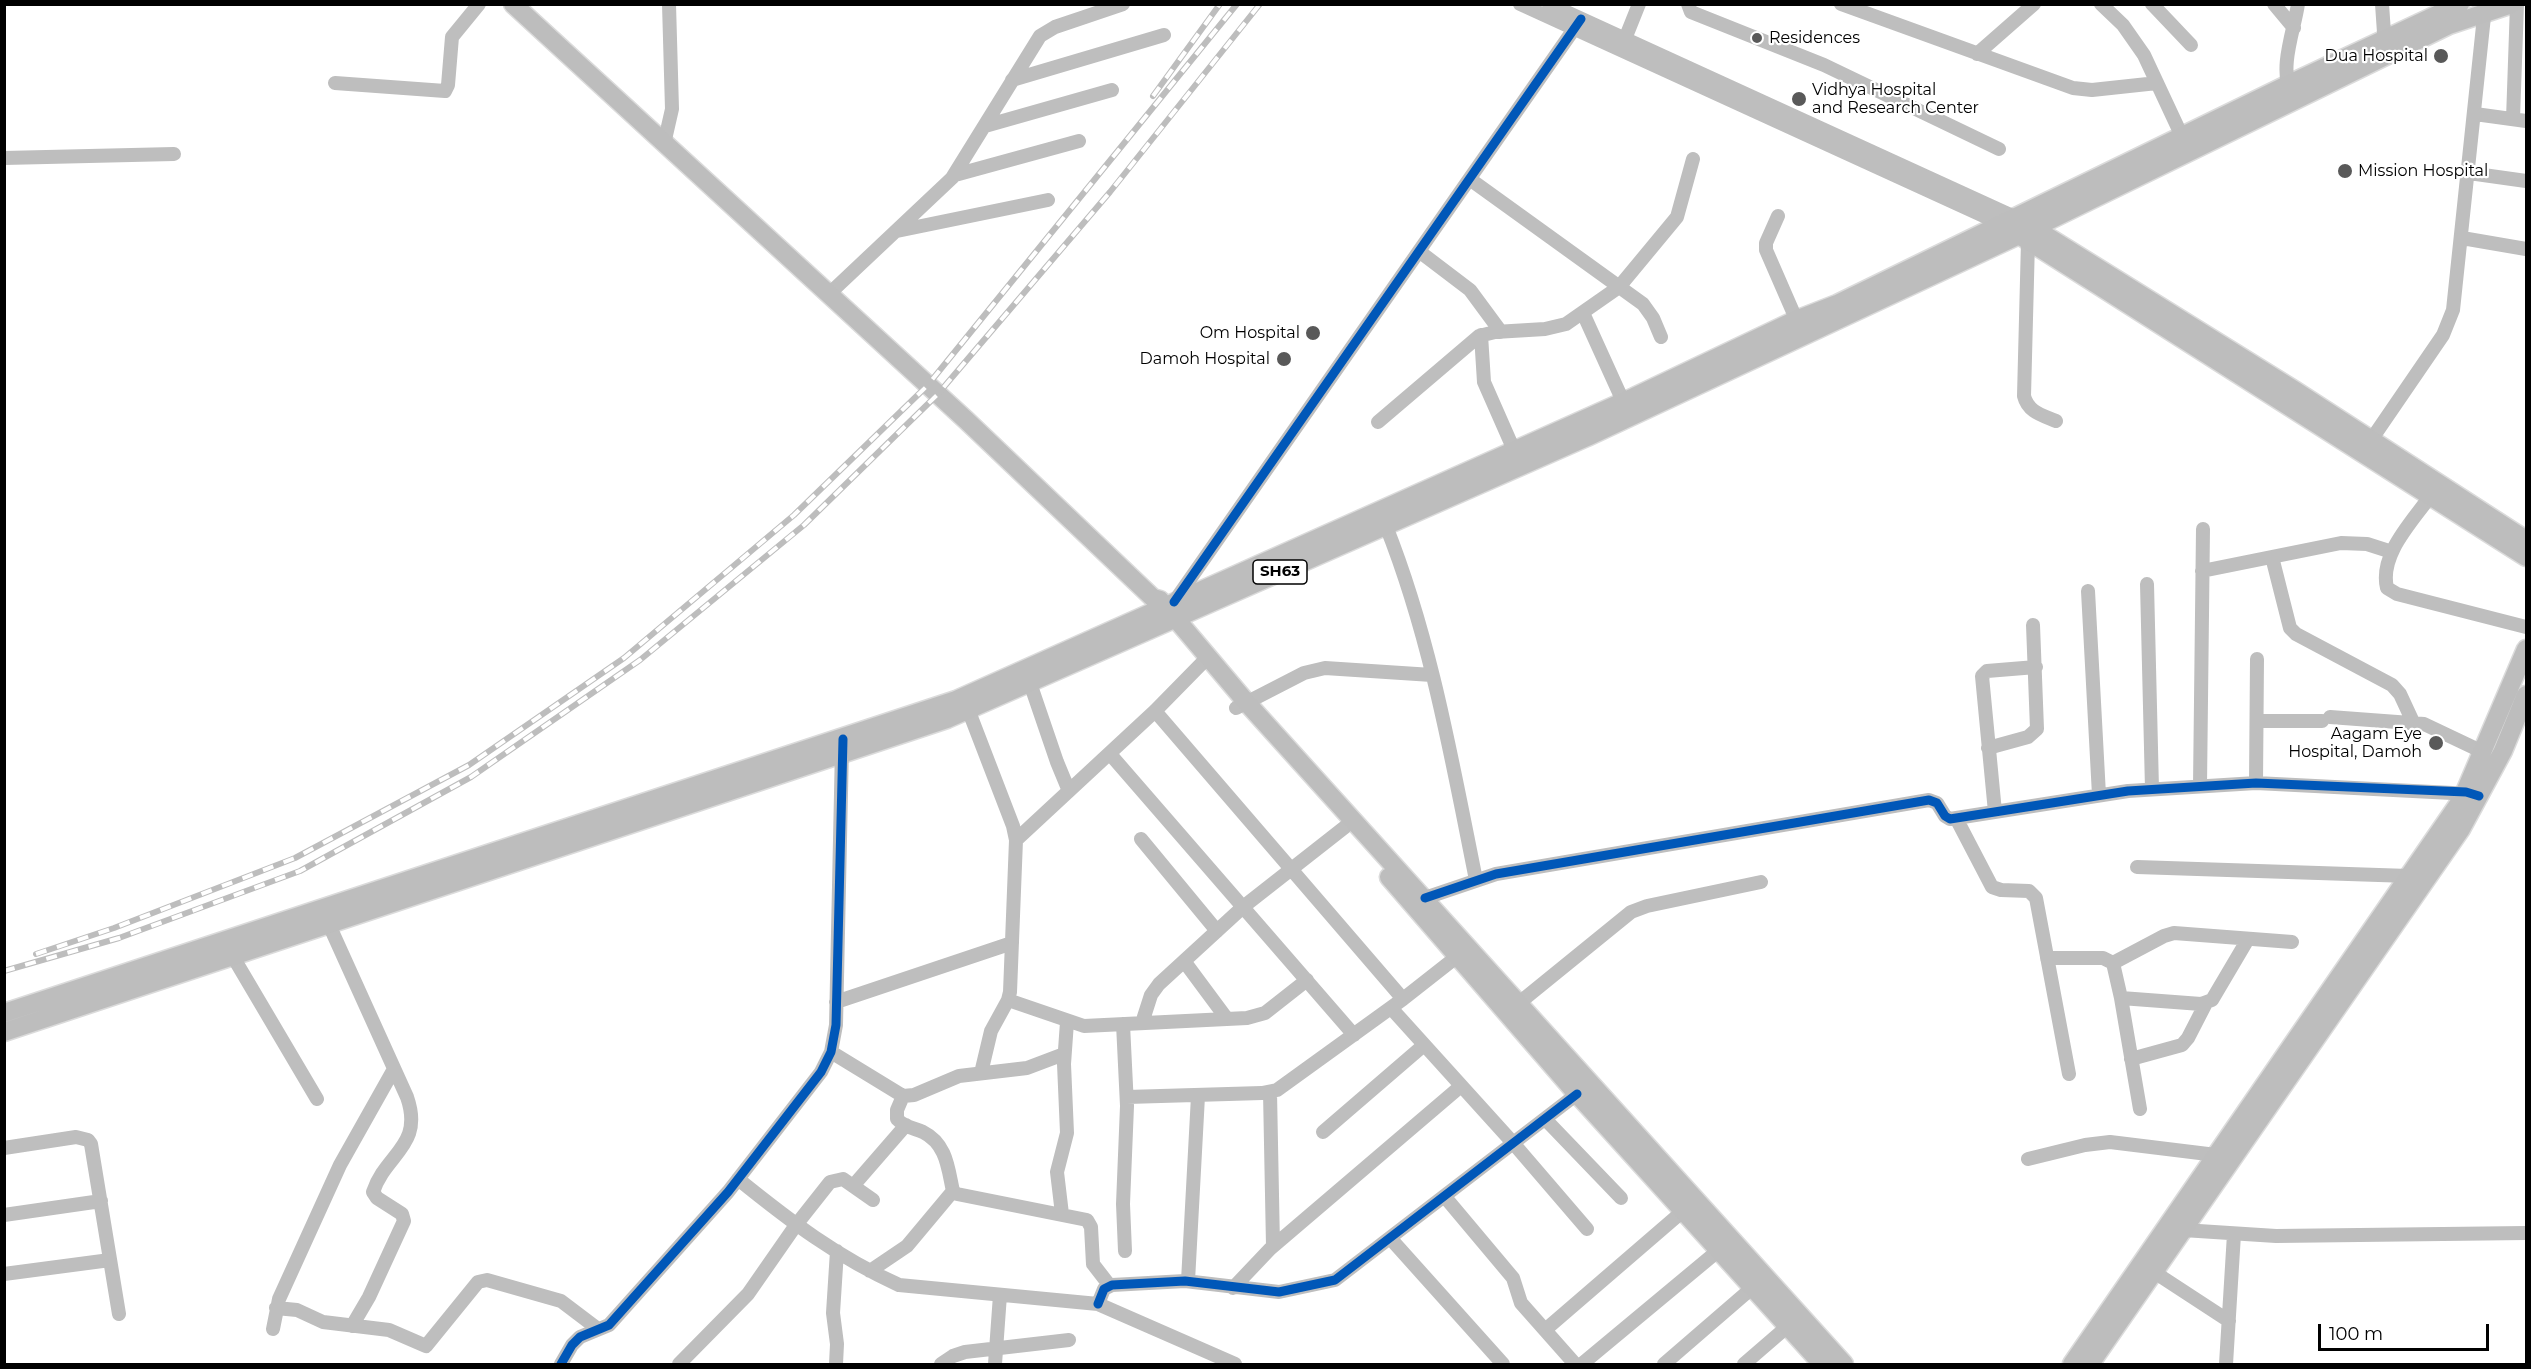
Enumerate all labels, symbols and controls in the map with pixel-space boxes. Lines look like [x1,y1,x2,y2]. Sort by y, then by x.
place label: Residences [1769,28,1860,48]
marker: Residences [1750,31,1764,45]
place label: Dua Hospital [2325,46,2428,66]
marker: Dua Hospital [2432,47,2450,65]
place label: Vidhya Hospital and Research Center [1812,80,1979,118]
marker: Vidhya Hospital and Research Center [1790,90,1808,108]
place label: Mission Hospital [2358,161,2488,181]
marker: Mission Hospital [2336,162,2354,180]
place label: Om Hospital [1200,323,1300,343]
marker: Om Hospital [1304,324,1322,342]
place label: Damoh Hospital [1140,349,1270,369]
marker: Damoh Hospital [1275,350,1293,368]
road number: SH63 [1253,560,1307,584]
place label: Aagam Eye Hospital, Damoh [2288,724,2422,762]
marker: Aagam Eye Hospital, Damoh [2427,734,2445,752]
scale bar [2321,1312,2492,1350]
text: 100 m [2329,1323,2383,1345]

